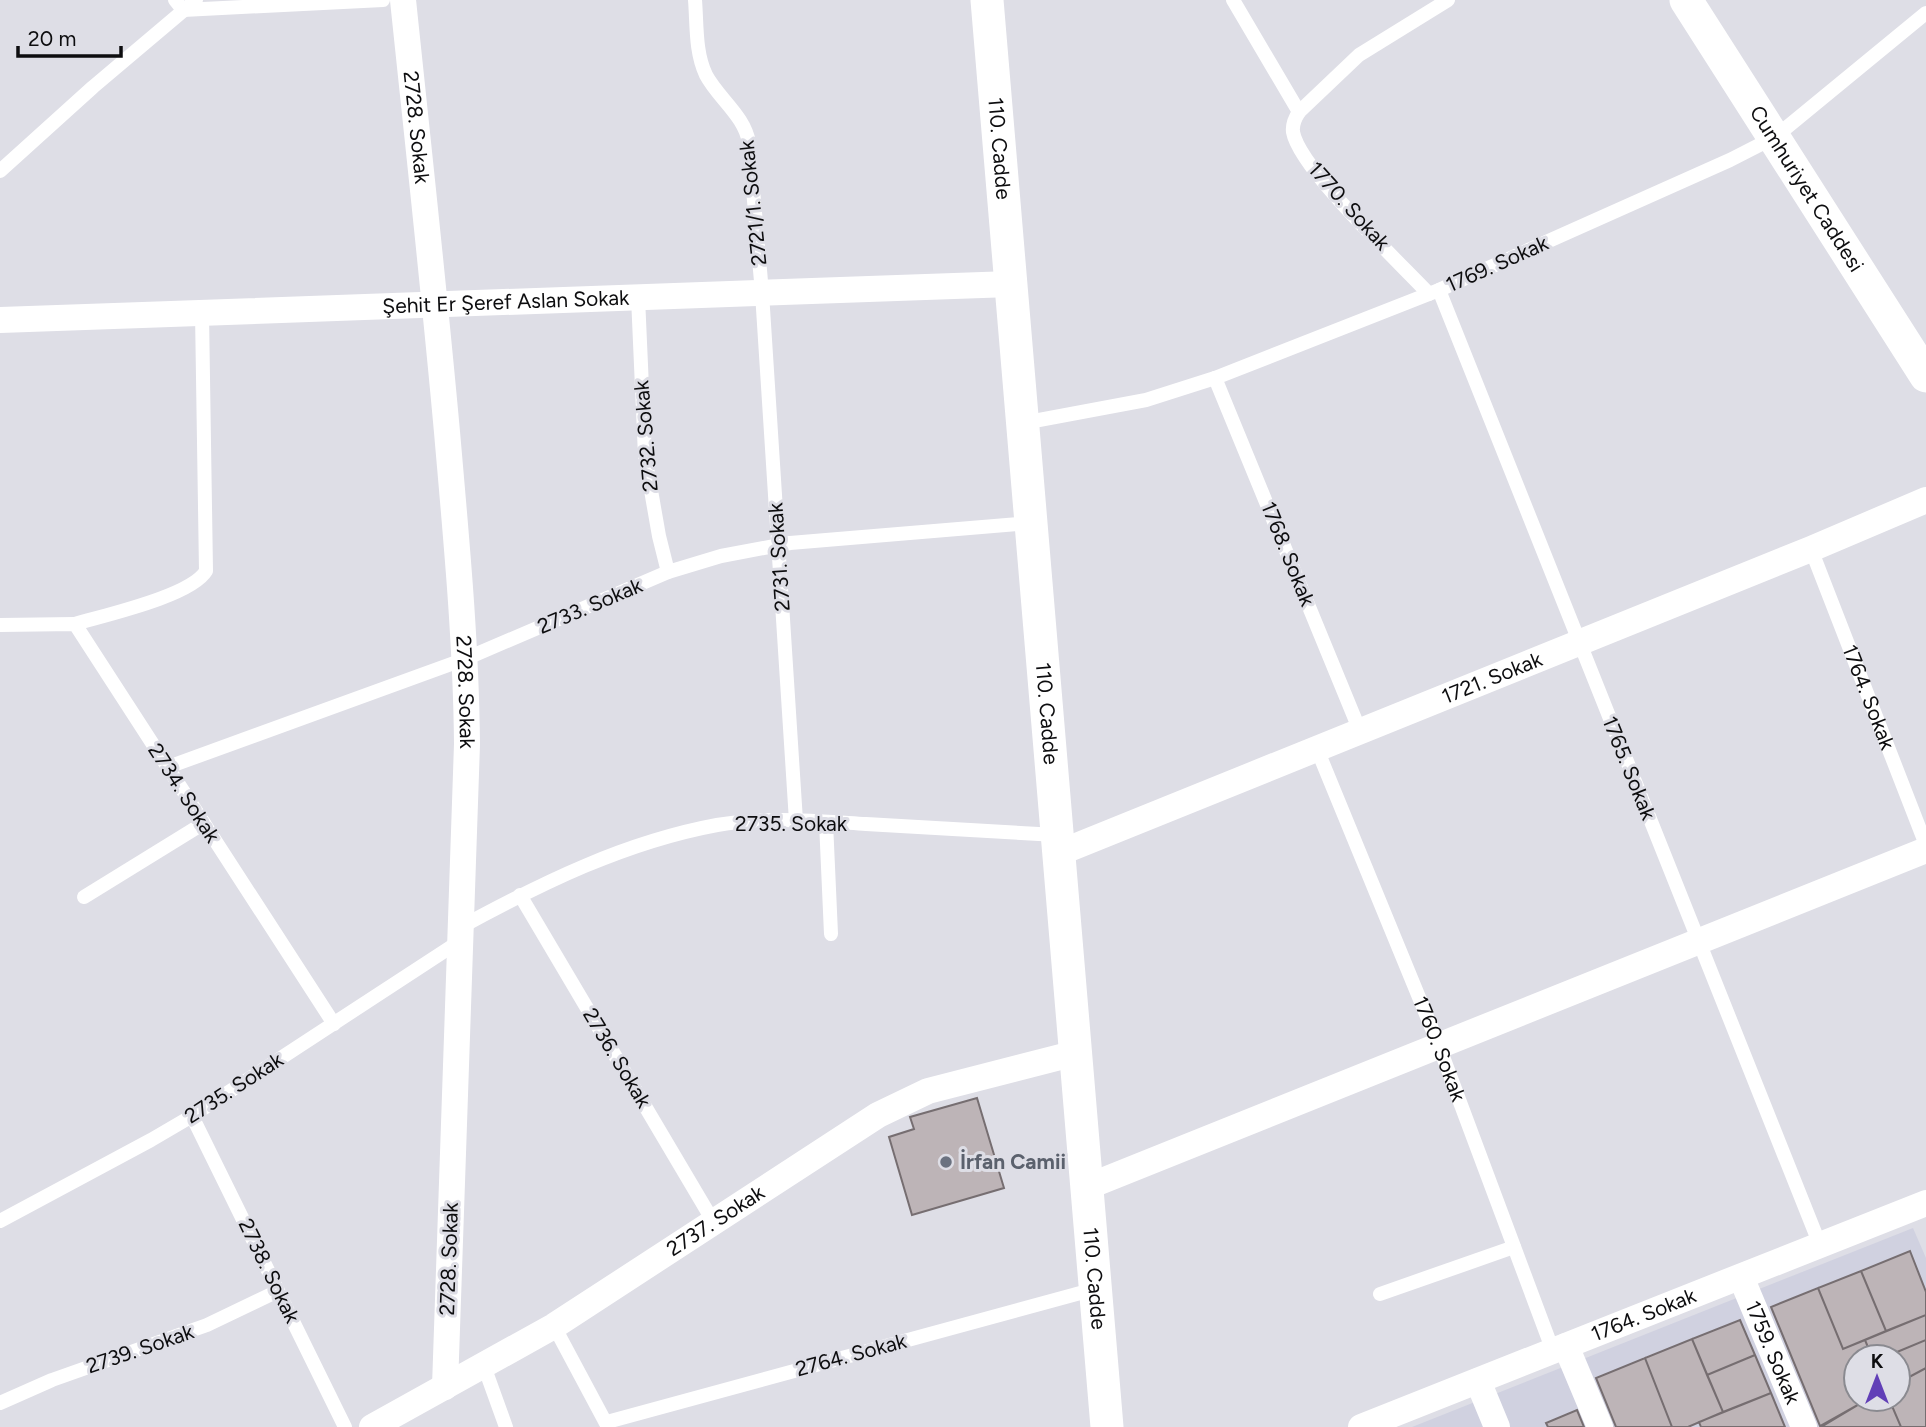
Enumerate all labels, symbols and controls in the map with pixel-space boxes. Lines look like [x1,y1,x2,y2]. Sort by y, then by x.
scale bar [18,14,121,58]
text: 20 m [28,26,76,51]
street label: 2728. Sokak [399,70,435,186]
street label: 110. Cadde [983,96,1017,200]
street label: Cumhuriyet Caddesi [1745,101,1869,276]
street label: 2721/1. Sokak [733,138,772,267]
street label: 1770. Sokak [1303,156,1396,256]
street label: 1769. Sokak [1442,230,1553,297]
street label: Şehit Er Şeref Aslan Sokak [382,285,630,318]
street label: 2732. Sokak [628,379,663,493]
street label: 1768. Sokak [1256,498,1321,610]
street label: 2731. Sokak [762,501,795,612]
street label: 2733. Sokak [534,572,647,639]
street label: 2728. Sokak [451,635,480,750]
street label: 1764. Sokak [1837,641,1901,754]
street label: 1721. Sokak [1438,646,1546,709]
street label: 110. Cadde [1031,661,1064,765]
street label: 1765. Sokak [1597,712,1662,824]
street label: 2734. Sokak [143,739,226,848]
street label: 2735. Sokak [735,811,848,836]
street label: 1760. Sokak [1408,992,1472,1106]
street label: 2736. Sokak [578,1003,657,1113]
street label: 2735. Sokak [180,1046,288,1129]
place label: İrfan Camii [960,1149,1066,1174]
marker: İrfan Camii [938,1154,954,1170]
street label: 2737. Sokak [662,1179,769,1261]
street label: 2728. Sokak [434,1201,463,1316]
street label: 2738. Sokak [233,1215,306,1328]
street label: 110. Cadde [1078,1226,1112,1331]
street label: 1764. Sokak [1587,1282,1700,1346]
street label: 1759. Sokak [1740,1297,1806,1408]
street label: 2739. Sokak [83,1318,198,1379]
street label: 2764. Sokak [793,1328,910,1381]
north arrow [1842,1343,1912,1413]
text: K [1871,1350,1884,1373]

